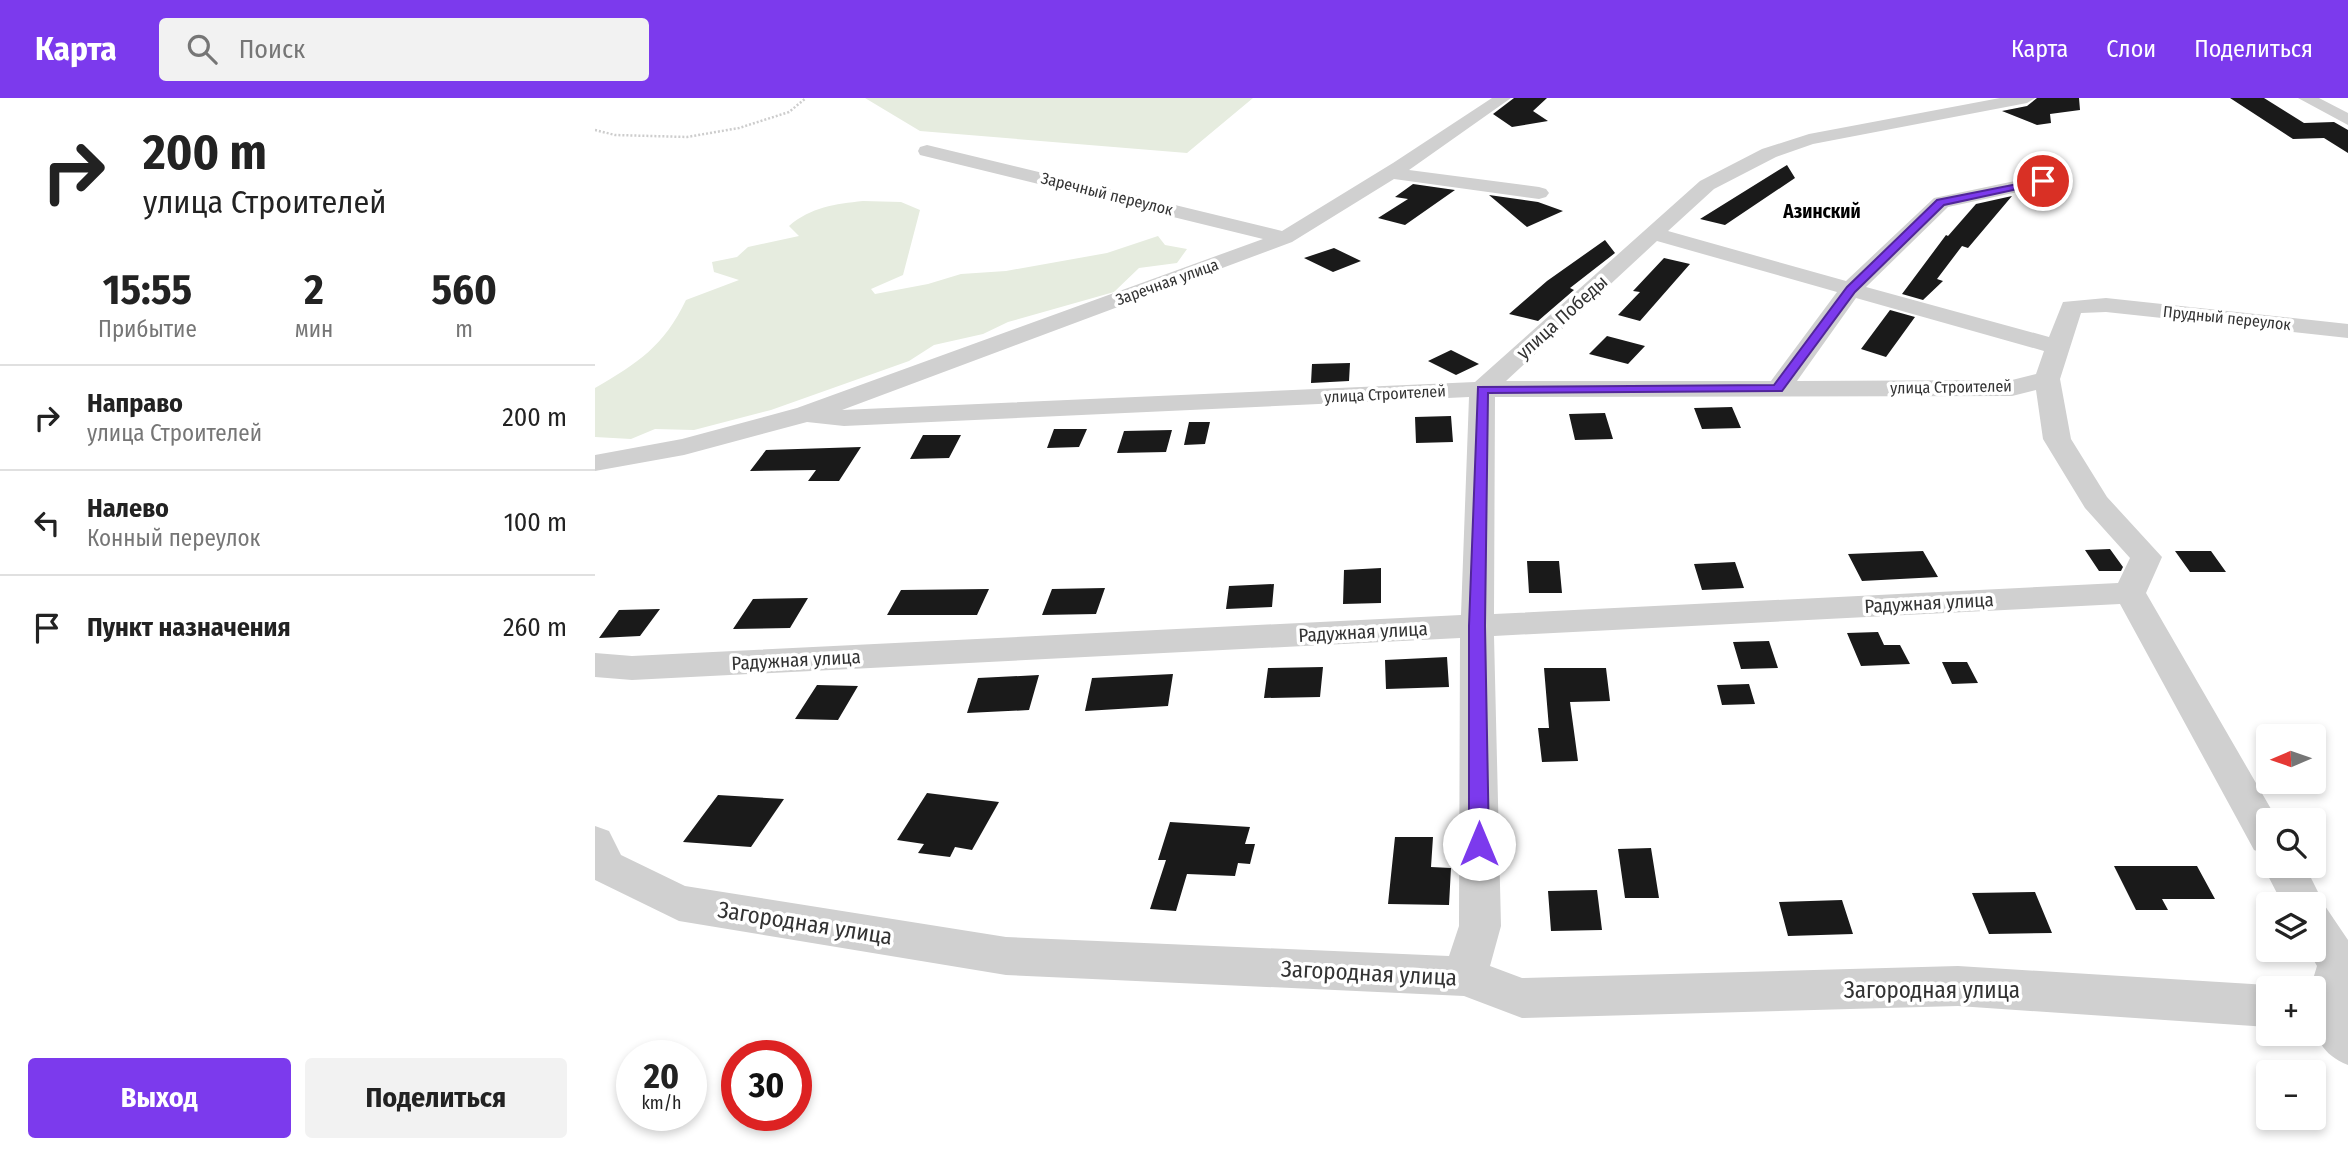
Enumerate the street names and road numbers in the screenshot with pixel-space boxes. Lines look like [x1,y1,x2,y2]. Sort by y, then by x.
street label: Заречный переулок [1039,168,1175,220]
street label: Заречная улица [1113,255,1221,309]
street label: улица Победы [1512,270,1612,364]
street label: Прудный переулок [2162,302,2292,334]
street label: улица Строителей [1890,376,2012,398]
street label: улица Строителей [1324,381,1446,407]
street label: Радужная улица [1864,588,1994,618]
street label: Радужная улица [1298,617,1428,647]
street label: Радужная улица [731,645,861,675]
street label: Загородная улица [716,895,894,951]
street label: Загородная улица [1280,954,1458,992]
street label: Загородная улица [1844,976,2020,1004]

